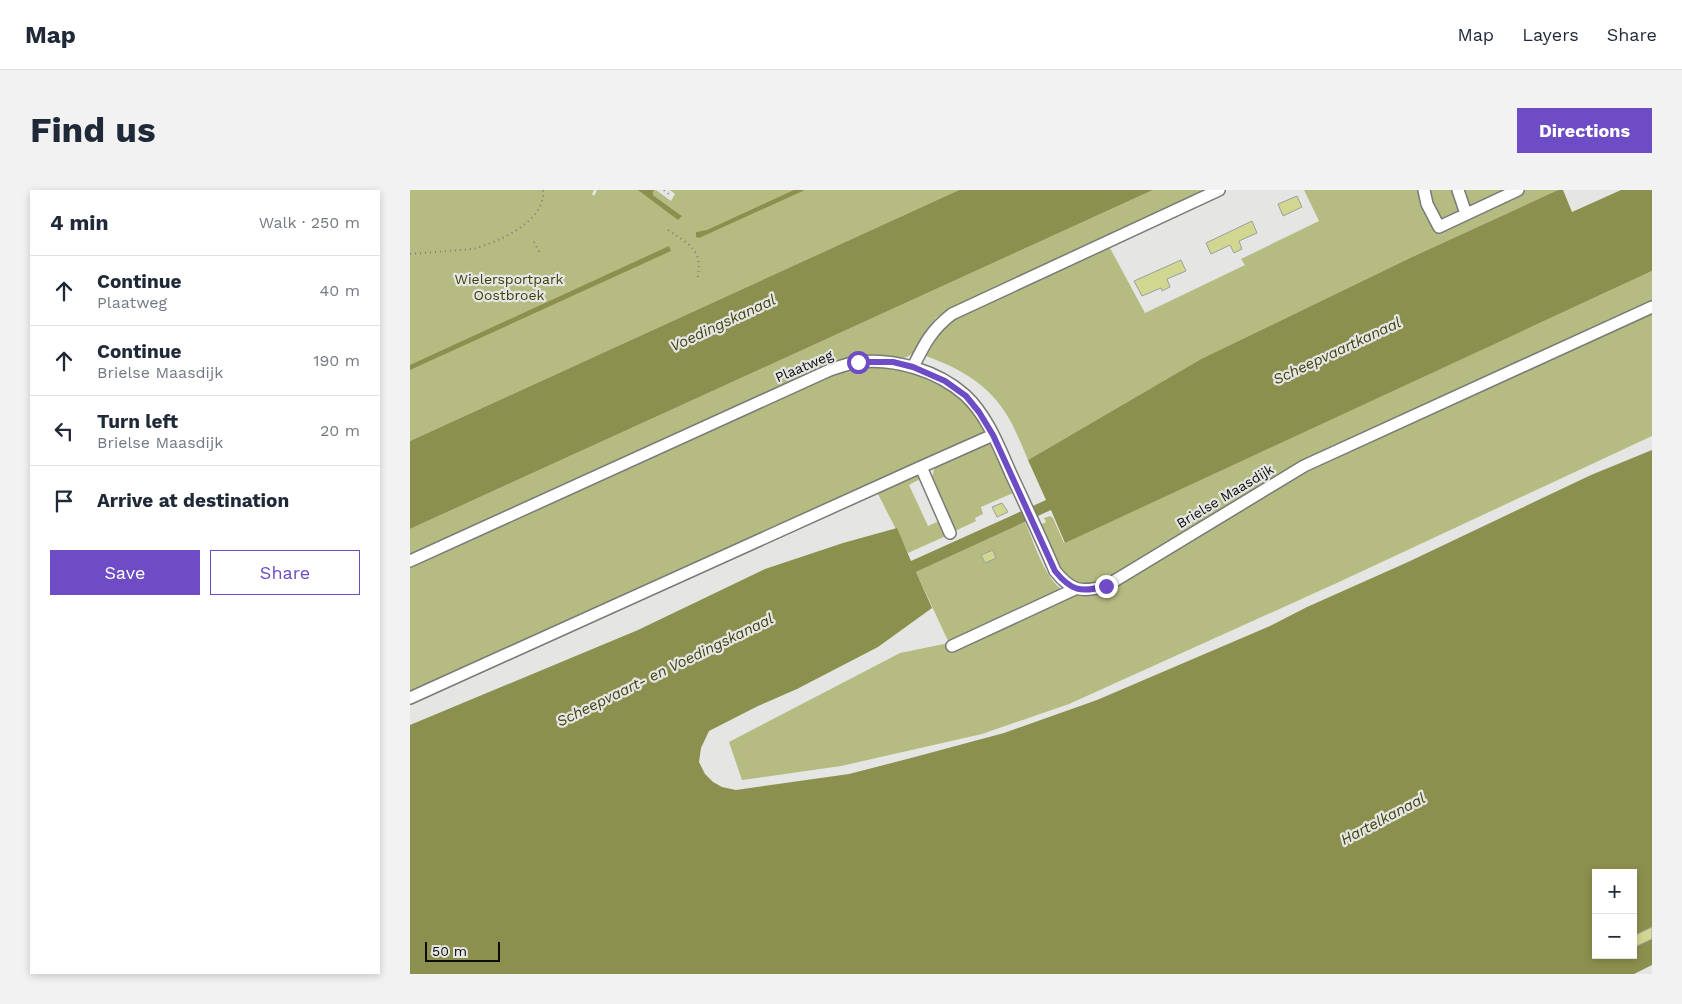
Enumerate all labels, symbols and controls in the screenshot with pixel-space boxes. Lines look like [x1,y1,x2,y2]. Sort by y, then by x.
text: Map [25,21,76,49]
text: Map [1457,24,1494,45]
text: Layers [1522,24,1579,45]
text: Share [1607,24,1657,45]
button: Directions [1517,108,1652,153]
text: Find us [30,109,156,151]
text: 4 min [50,210,108,235]
text: Walk · 250 m [259,213,360,232]
text: Continue [97,270,181,293]
park label: Wielersportpark Oostbroek [454,271,564,303]
icon: ahead [50,277,78,305]
text: 40 m [320,281,360,300]
water label: Voedingskanaal [667,291,779,355]
text: Plaatweg [97,293,167,312]
water label: Scheepvaartkanaal [1270,313,1404,389]
text: Continue [97,340,181,363]
street label: Plaatweg [773,346,836,385]
icon: ahead [50,347,78,375]
text: 190 m [313,351,360,370]
route start [847,351,870,374]
text: Brielse Maasdijk [97,363,223,382]
text: Turn left [97,410,178,433]
icon: left [50,417,78,445]
text: 20 m [320,421,360,440]
text: Brielse Maasdijk [97,433,223,452]
street label: Brielse Maasdijk [1174,461,1277,531]
icon: arrive [50,487,78,515]
text: Arrive at destination [97,489,289,512]
button: Save [50,550,200,595]
button: Share [210,550,360,595]
route end [1095,575,1118,598]
water label: Scheepvaart- en Voedingskanaal [554,609,777,730]
water label: Hartelkanaal [1338,789,1429,849]
map controls [1592,869,1637,959]
button: + [1592,869,1637,914]
button: − [1592,914,1637,959]
scale bar [425,939,500,962]
text: 50 m [432,943,467,959]

